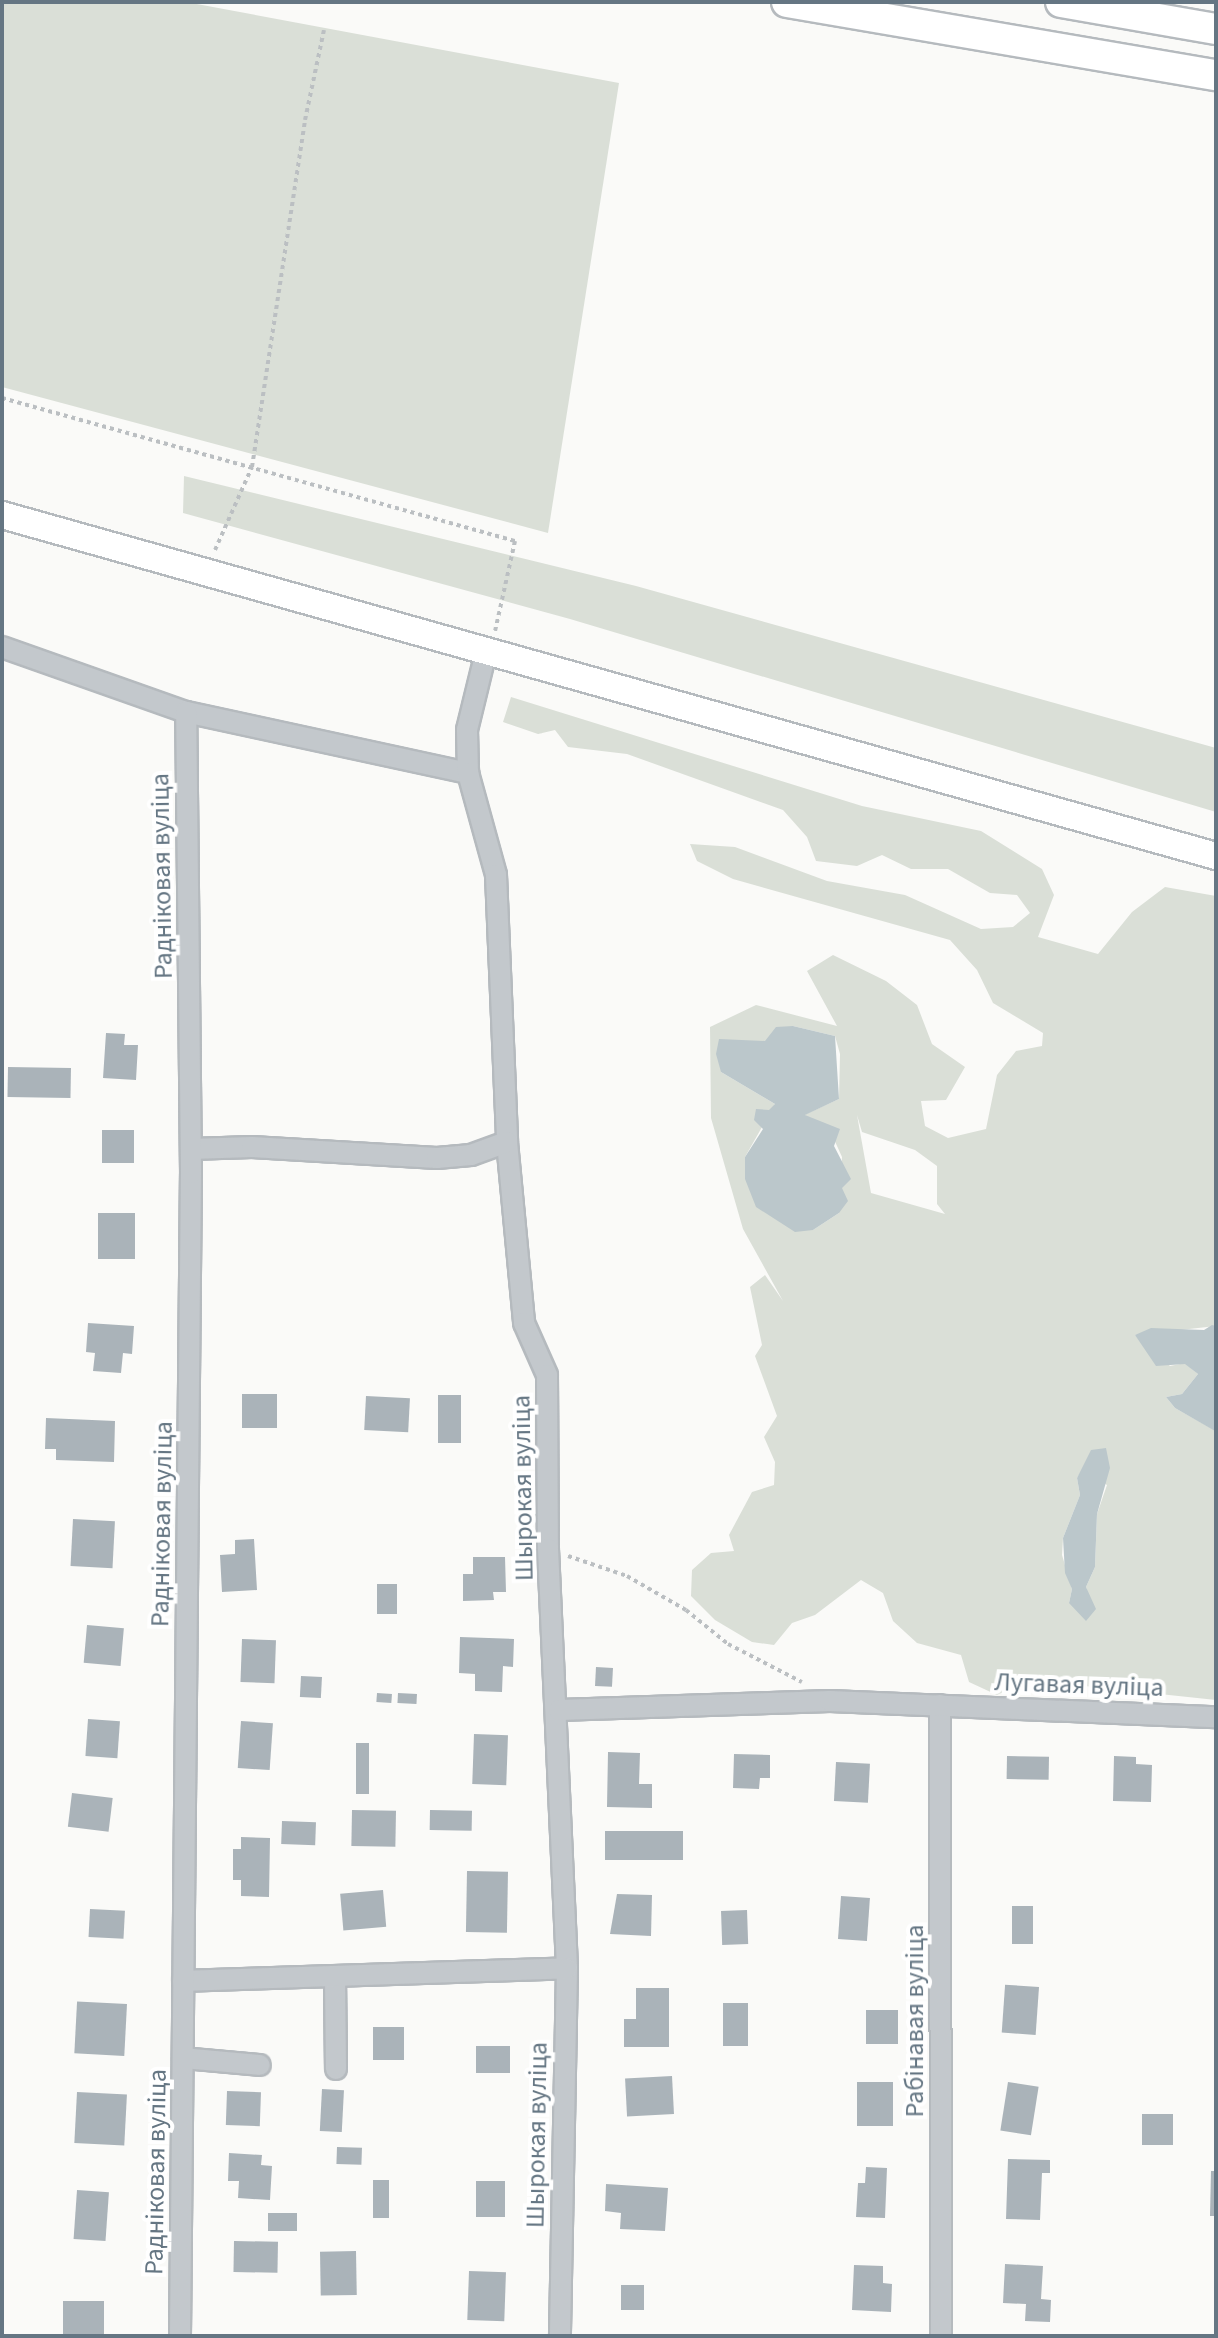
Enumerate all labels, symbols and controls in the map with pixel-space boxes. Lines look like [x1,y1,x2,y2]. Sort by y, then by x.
street label: Радніковая вуліца [145,773,179,979]
street label: Шырокая вуліца [506,1395,540,1581]
street label: Радніковая вуліца [145,1421,179,1627]
street label: Лугавая вуліца [994,1666,1164,1704]
street label: Рабінавая вуліца [899,1925,931,2117]
street label: Шырокая вуліца [520,2042,554,2228]
street label: Радніковая вуліца [139,2069,173,2275]

